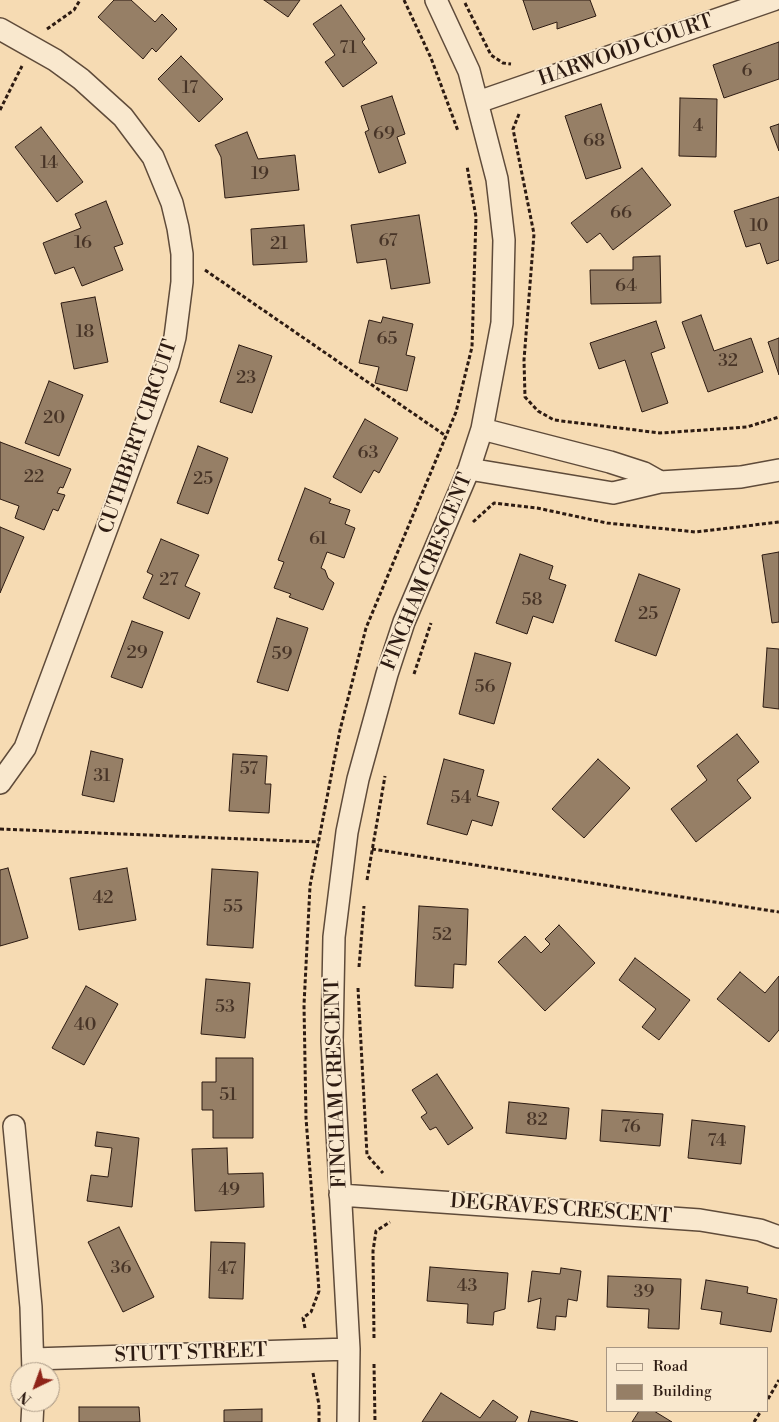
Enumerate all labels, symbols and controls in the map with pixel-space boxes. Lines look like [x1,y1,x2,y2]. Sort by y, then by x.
street label: HARWOOD COURT [536,10,716,92]
house number: 71 [339,38,357,60]
house number: 6 [742,61,752,83]
house number: 17 [182,78,198,100]
house number: 4 [693,116,703,138]
house number: 69 [373,124,395,146]
house number: 68 [583,131,605,153]
house number: 14 [40,153,58,175]
house number: 19 [251,164,269,186]
house number: 66 [610,203,632,225]
house number: 10 [749,216,769,238]
house number: 67 [378,231,398,253]
house number: 16 [74,233,92,255]
house number: 21 [270,234,288,256]
house number: 64 [615,276,637,298]
house number: 18 [76,322,94,344]
house number: 65 [377,329,397,351]
street label: CUTHBERT CIRCUIT [95,337,183,537]
house number: 32 [718,351,738,373]
house number: 23 [236,368,256,390]
house number: 20 [43,408,65,430]
house number: 63 [358,443,378,465]
house number: 22 [24,467,44,489]
house number: 25 [193,469,213,491]
street label: FINCHAM CRESCENT [377,470,479,674]
house number: 61 [309,529,327,551]
house number: 27 [159,570,179,592]
house number: 58 [522,590,542,612]
house number: 25 [638,604,658,626]
house number: 29 [126,643,148,665]
house number: 59 [272,644,292,666]
house number: 56 [475,677,495,699]
house number: 57 [240,759,258,781]
house number: 31 [93,766,111,788]
house number: 54 [451,788,471,810]
house number: 42 [93,888,113,910]
house number: 55 [223,897,243,919]
house number: 52 [432,925,452,947]
street label: FINCHAM CRESCENT [321,977,353,1189]
house number: 53 [215,997,235,1019]
house number: 40 [74,1015,96,1037]
house number: 51 [219,1085,237,1107]
house number: 82 [526,1110,548,1132]
house number: 76 [621,1117,641,1139]
house number: 74 [708,1131,726,1153]
house number: 49 [218,1180,240,1202]
street label: DEGRAVES CRESCENT [449,1190,673,1230]
house number: 36 [111,1258,131,1280]
house number: 47 [217,1259,237,1281]
house number: 43 [457,1276,477,1298]
house number: 39 [634,1282,654,1304]
street label: STUTT STREET [114,1339,268,1369]
legend [606,1347,769,1412]
text: Road [653,1357,688,1376]
north arrow [10,1362,60,1412]
text: Building [653,1382,712,1401]
text: N [15,1387,36,1408]

